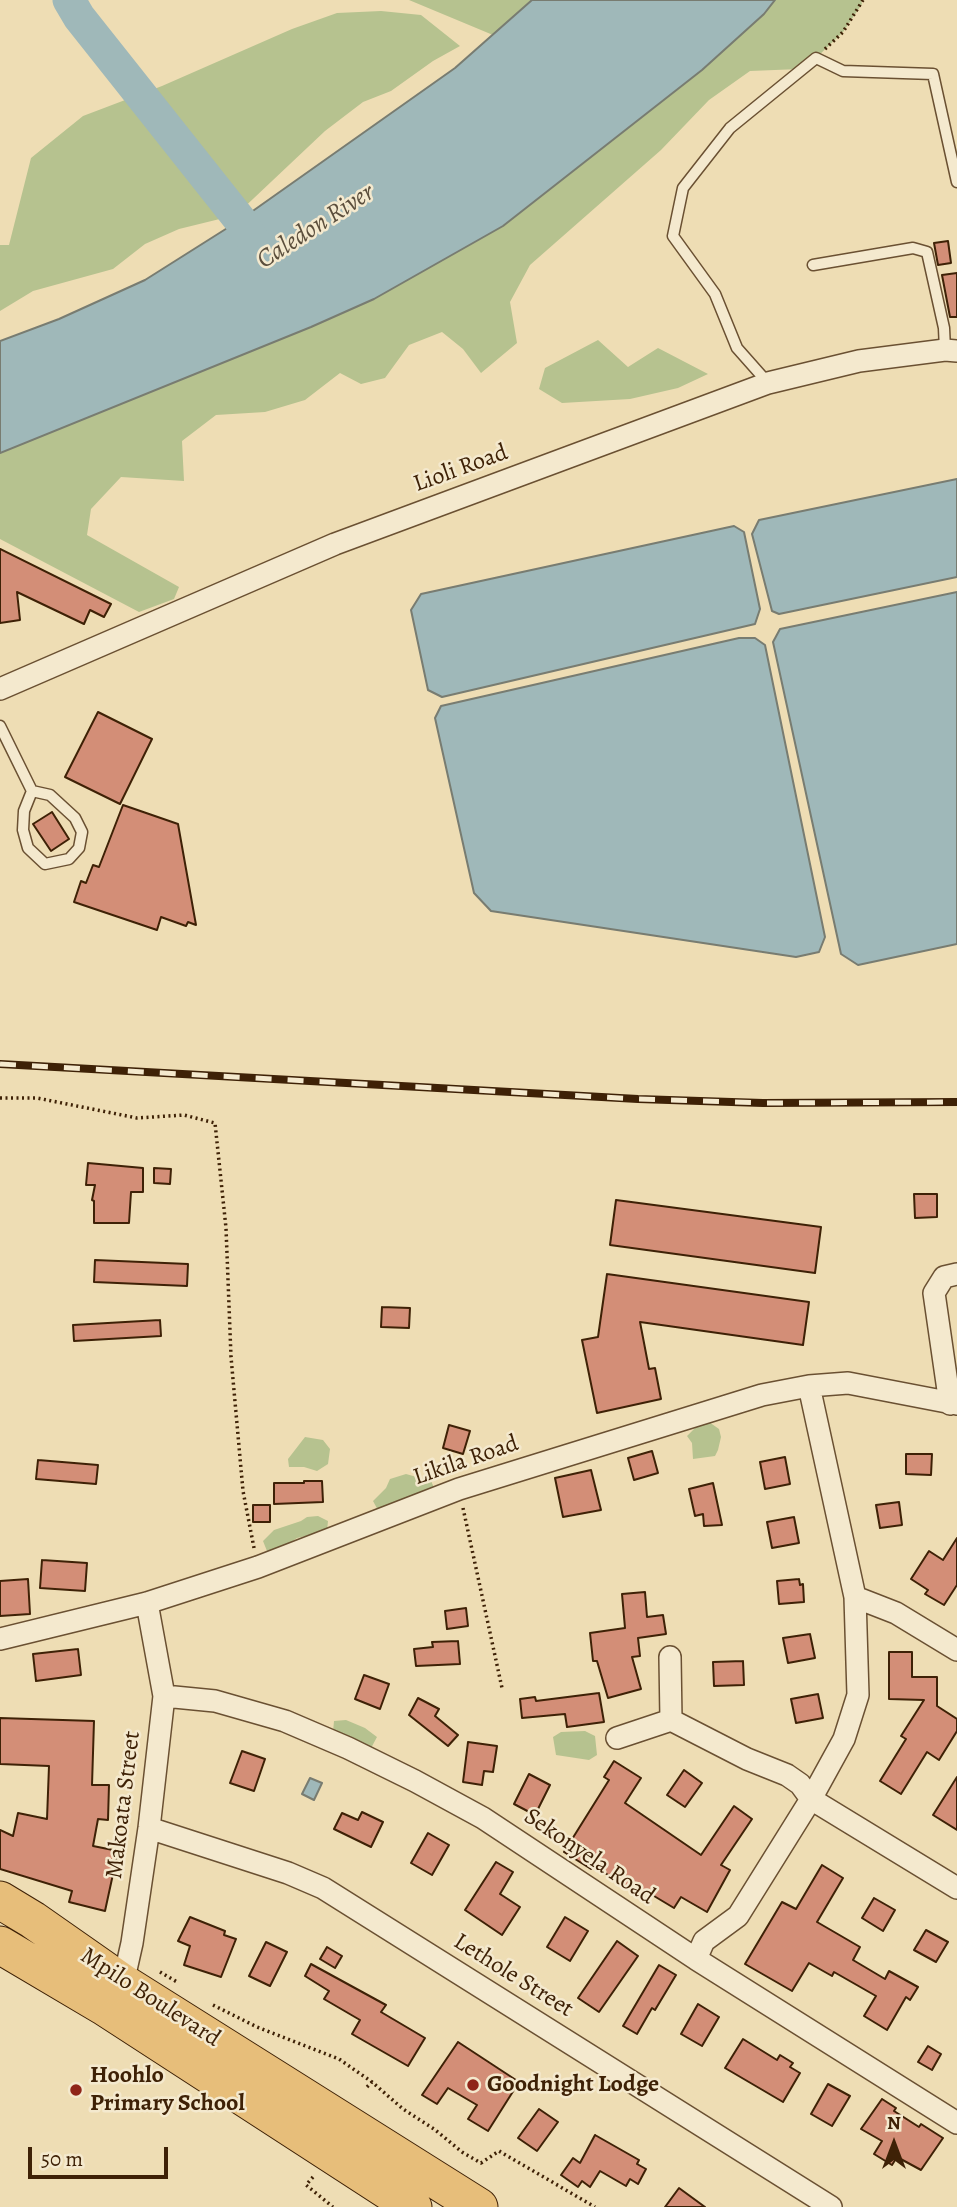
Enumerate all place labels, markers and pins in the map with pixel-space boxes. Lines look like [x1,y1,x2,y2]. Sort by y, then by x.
place label: Hoohlo Primary School [90,2062,245,2118]
place label: Goodnight Lodge [487,2071,659,2099]
marker: Goodnight Lodge [465,2077,481,2093]
marker: Hoohlo Primary School [68,2082,84,2098]

